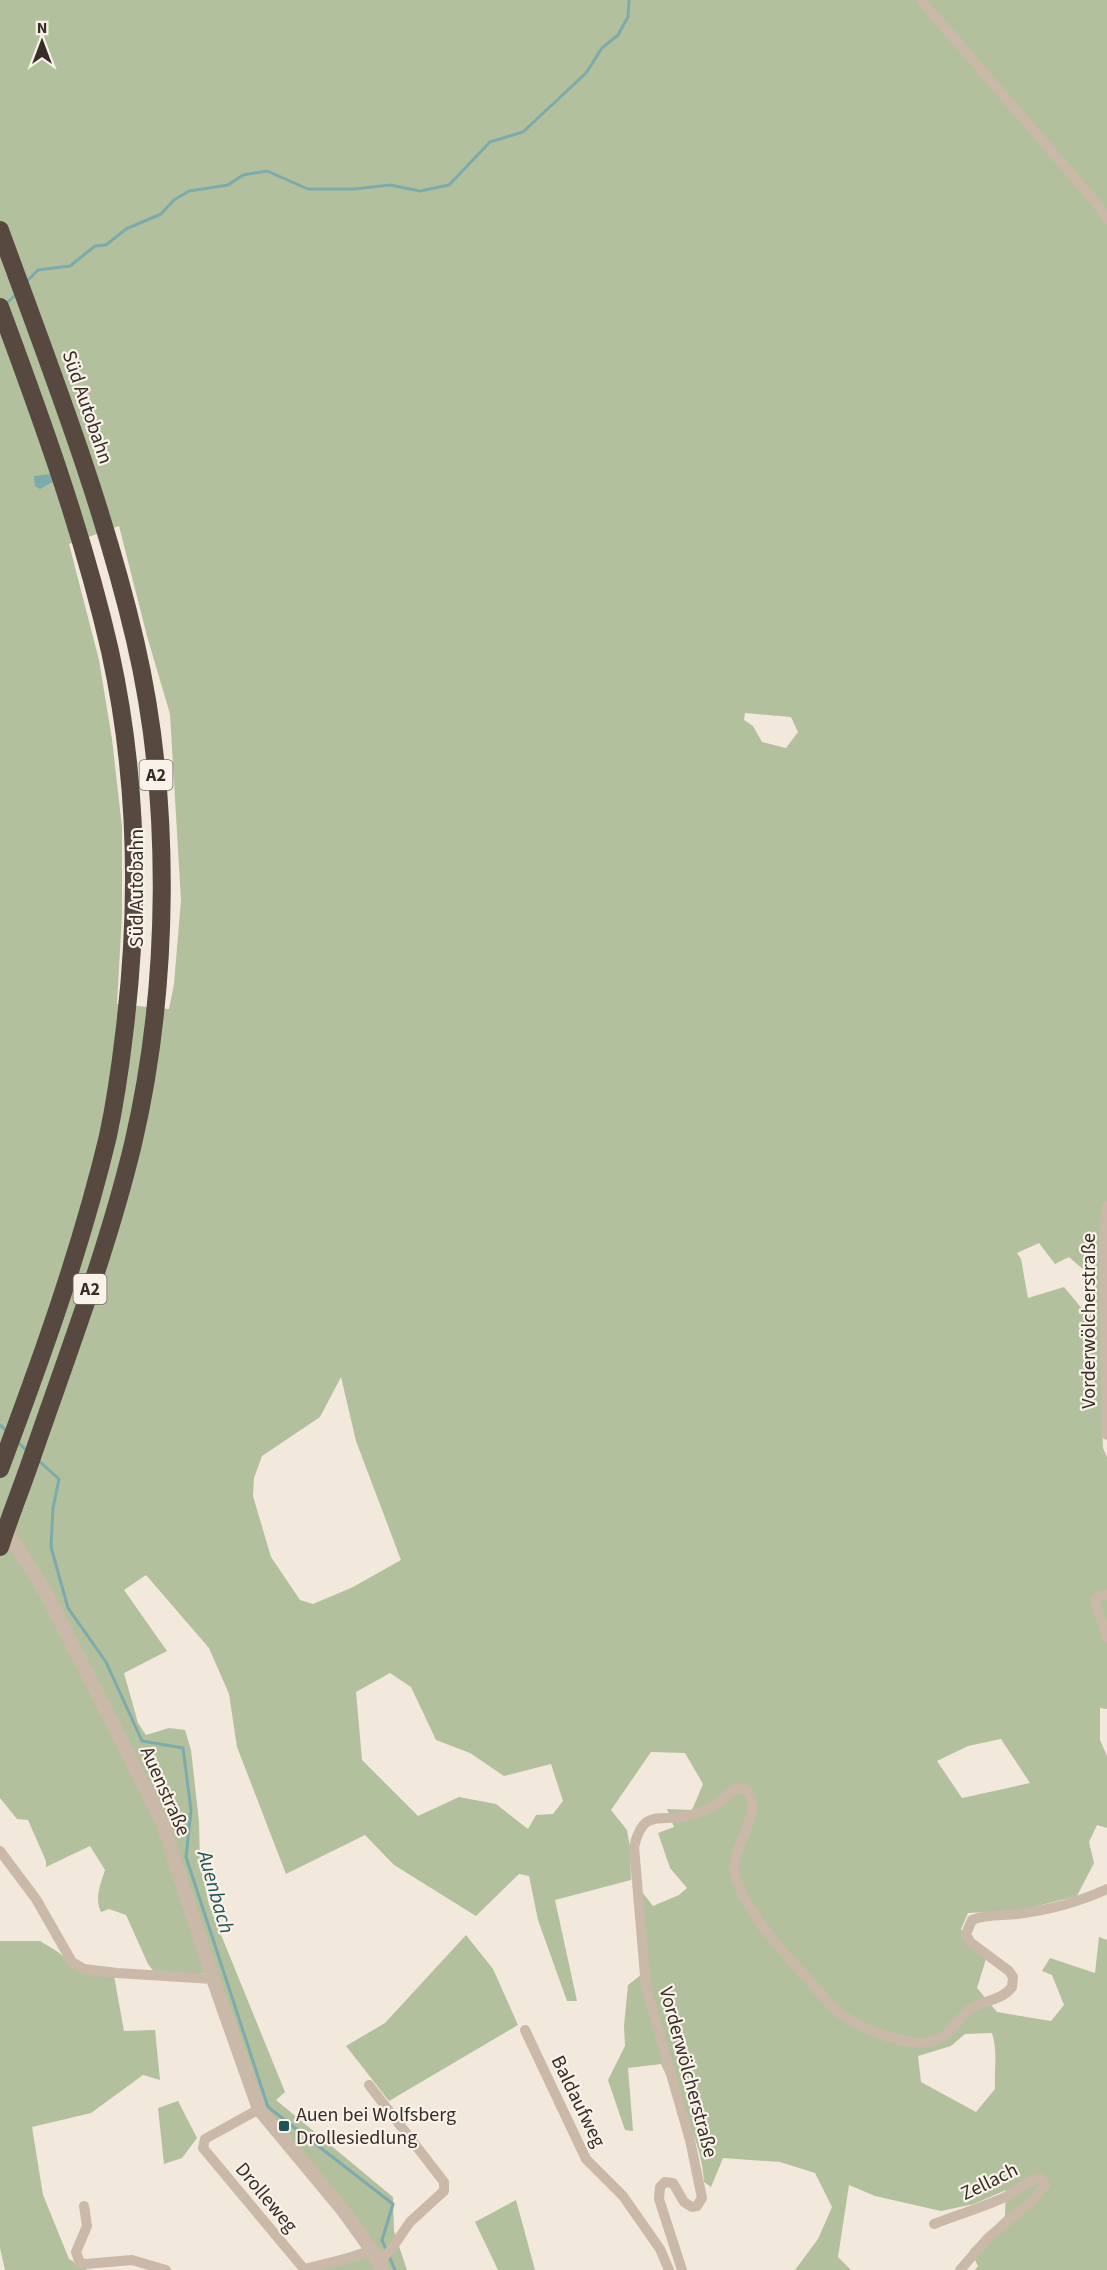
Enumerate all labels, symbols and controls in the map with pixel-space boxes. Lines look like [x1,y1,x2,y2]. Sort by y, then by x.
north arrow [12,12,72,72]
text: N [37,17,47,39]
street label: Süd Autobahn [55,347,120,468]
road number: A2 [140,760,172,790]
street label: Süd Autobahn [123,829,151,947]
street label: Vorderwölcherstraße [1075,1233,1103,1409]
road number: A2 [74,1274,106,1304]
street label: Auenstraße [133,1742,197,1841]
water label: Auenbach [189,1845,242,1937]
street label: Vorderwölcherstraße [652,1984,724,2161]
street label: Baldaufweg [544,2051,612,2152]
place label: Auen bei Wolfsberg Drollesiedlung [296,2101,456,2152]
marker: Auen bei Wolfsberg Drollesiedlung [277,2119,291,2133]
street label: Drolleweg [228,2156,304,2239]
street label: Zellach [956,2156,1023,2208]

